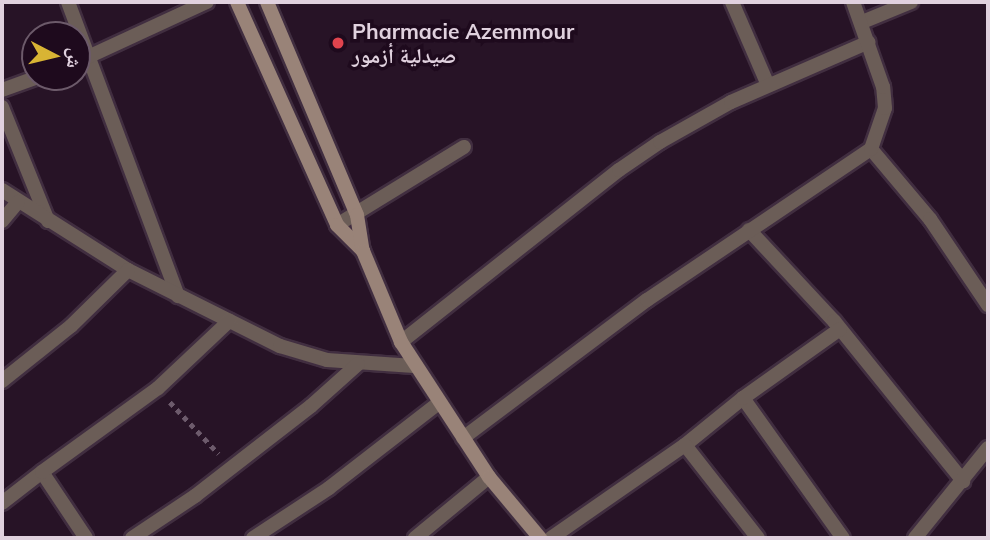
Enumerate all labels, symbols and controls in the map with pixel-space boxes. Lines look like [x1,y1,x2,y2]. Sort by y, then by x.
place label: Pharmacie Azemmour صيدلية أزمور [352,18,574,68]
north arrow [21,21,91,91]
marker: Pharmacie Azemmour صيدلية أزمور [330,35,346,51]
text: ش [62,47,88,70]

